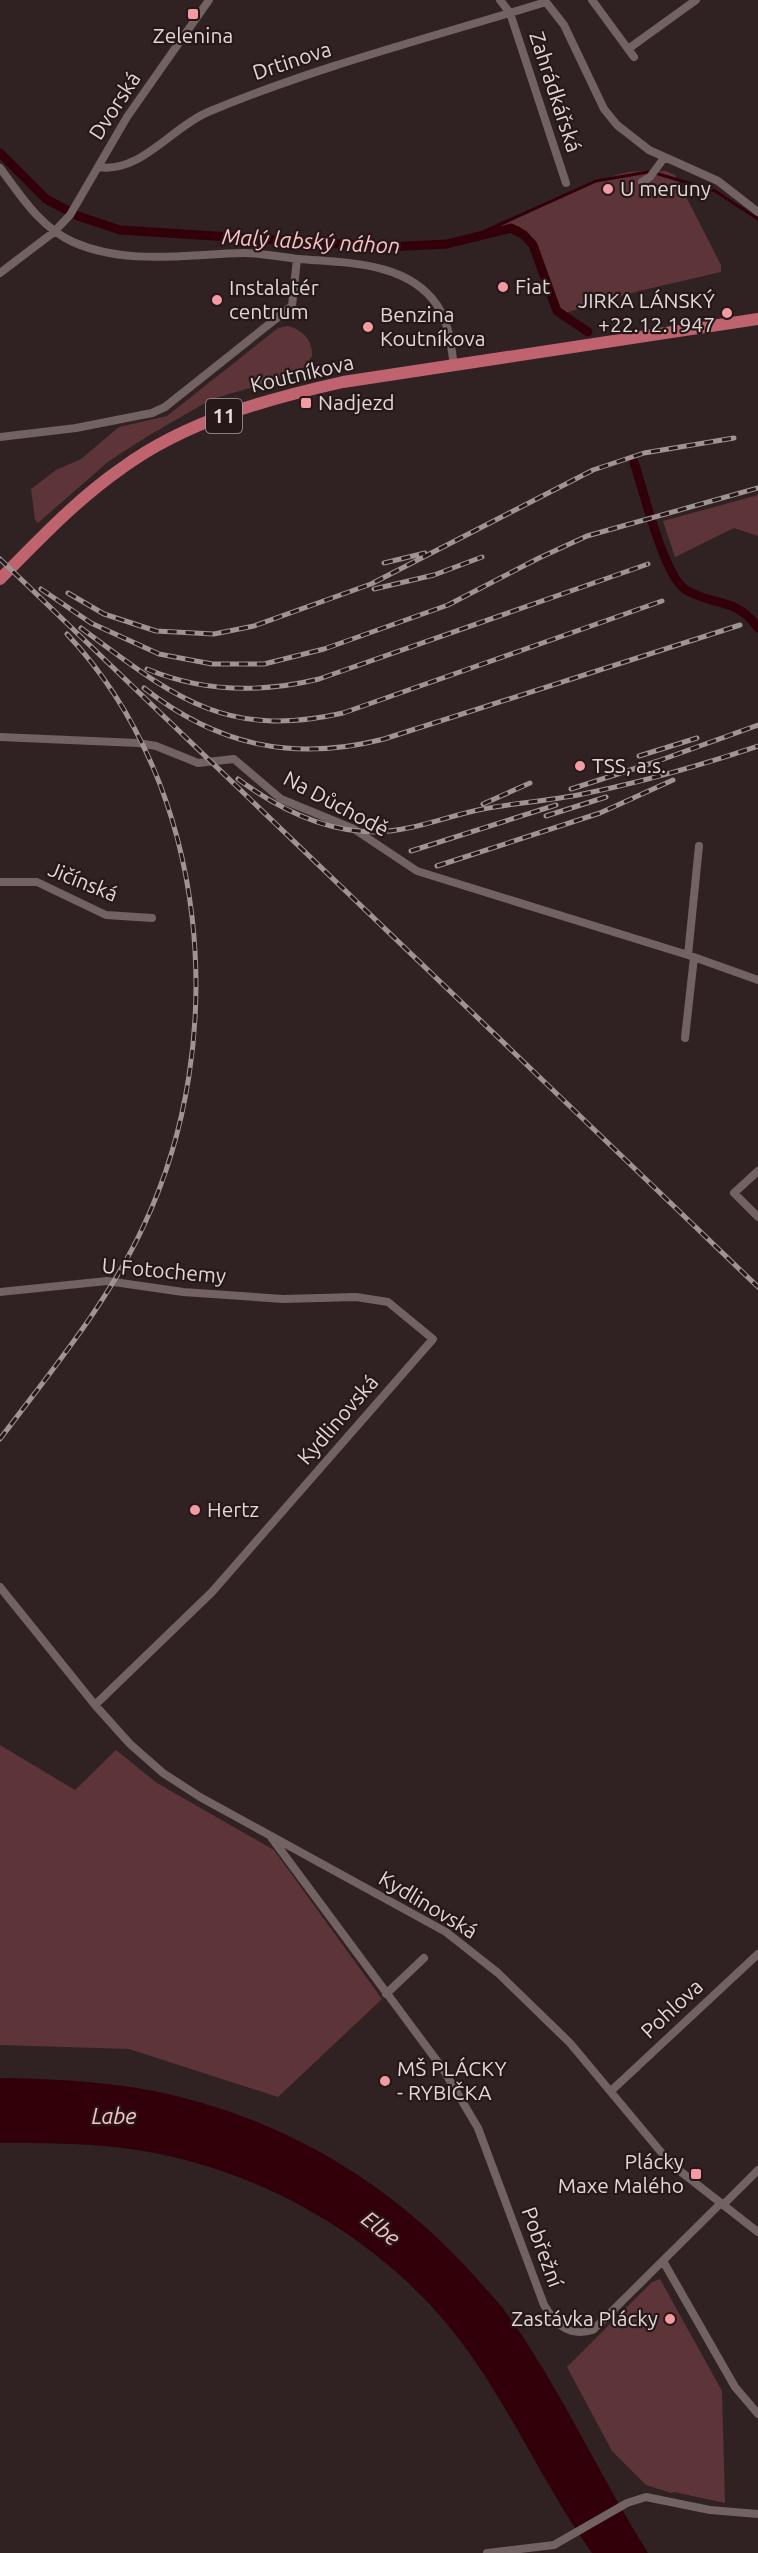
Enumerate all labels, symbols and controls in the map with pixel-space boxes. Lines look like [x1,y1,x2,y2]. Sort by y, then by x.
marker: Zelenina [186,7,200,21]
place label: Zelenina [153,23,233,47]
street label: Zahrádkářská [525,28,587,155]
street label: Drtinova [249,36,334,84]
street label: Dvorská [83,67,145,144]
place label: U meruny [620,176,711,200]
marker: U meruny [601,182,615,196]
water label: Malý labský náhon [221,223,401,258]
place label: Fiat [515,274,550,298]
place label: Instalatér centrum [229,275,319,323]
marker: Fiat [496,280,510,294]
place label: JIRKA LÁNSKÝ +22.12.1947 [578,288,715,336]
marker: Instalatér centrum [210,293,224,307]
place label: Benzina Koutníkova [380,302,486,350]
marker: JIRKA LÁNSKÝ +22.12.1947 [720,306,734,320]
marker: Benzina Koutníkova [361,320,375,334]
street label: Koutníkova [248,349,356,397]
place label: Nadjezd [318,390,395,414]
marker: Nadjezd [299,396,313,410]
road number: 11 [206,399,242,433]
place label: TSS, a.s. [592,753,666,777]
marker: TSS, a.s. [573,759,587,773]
street label: Na Důchodě [280,765,393,841]
street label: Jičínská [45,856,122,906]
street label: U Fotochemy [101,1253,227,1287]
street label: Kydlinovská [292,1370,383,1469]
place label: Hertz [207,1497,259,1521]
marker: Hertz [188,1503,202,1517]
street label: Kydlinovská [375,1865,482,1943]
street label: Pohlova [636,1974,707,2043]
place label: MŠ PLÁCKY - RYBIČKA [397,2056,507,2104]
marker: MŠ PLÁCKY - RYBIČKA [378,2074,392,2088]
water label: Labe [92,2103,136,2128]
place label: Plácky Maxe Malého [558,2149,684,2197]
marker: Plácky Maxe Malého [689,2167,703,2181]
street label: Pobřežní [517,2203,569,2291]
water label: Elbe [357,2205,405,2250]
place label: Zastávka Plácky [511,2306,658,2330]
marker: Zastávka Plácky [663,2312,677,2326]

